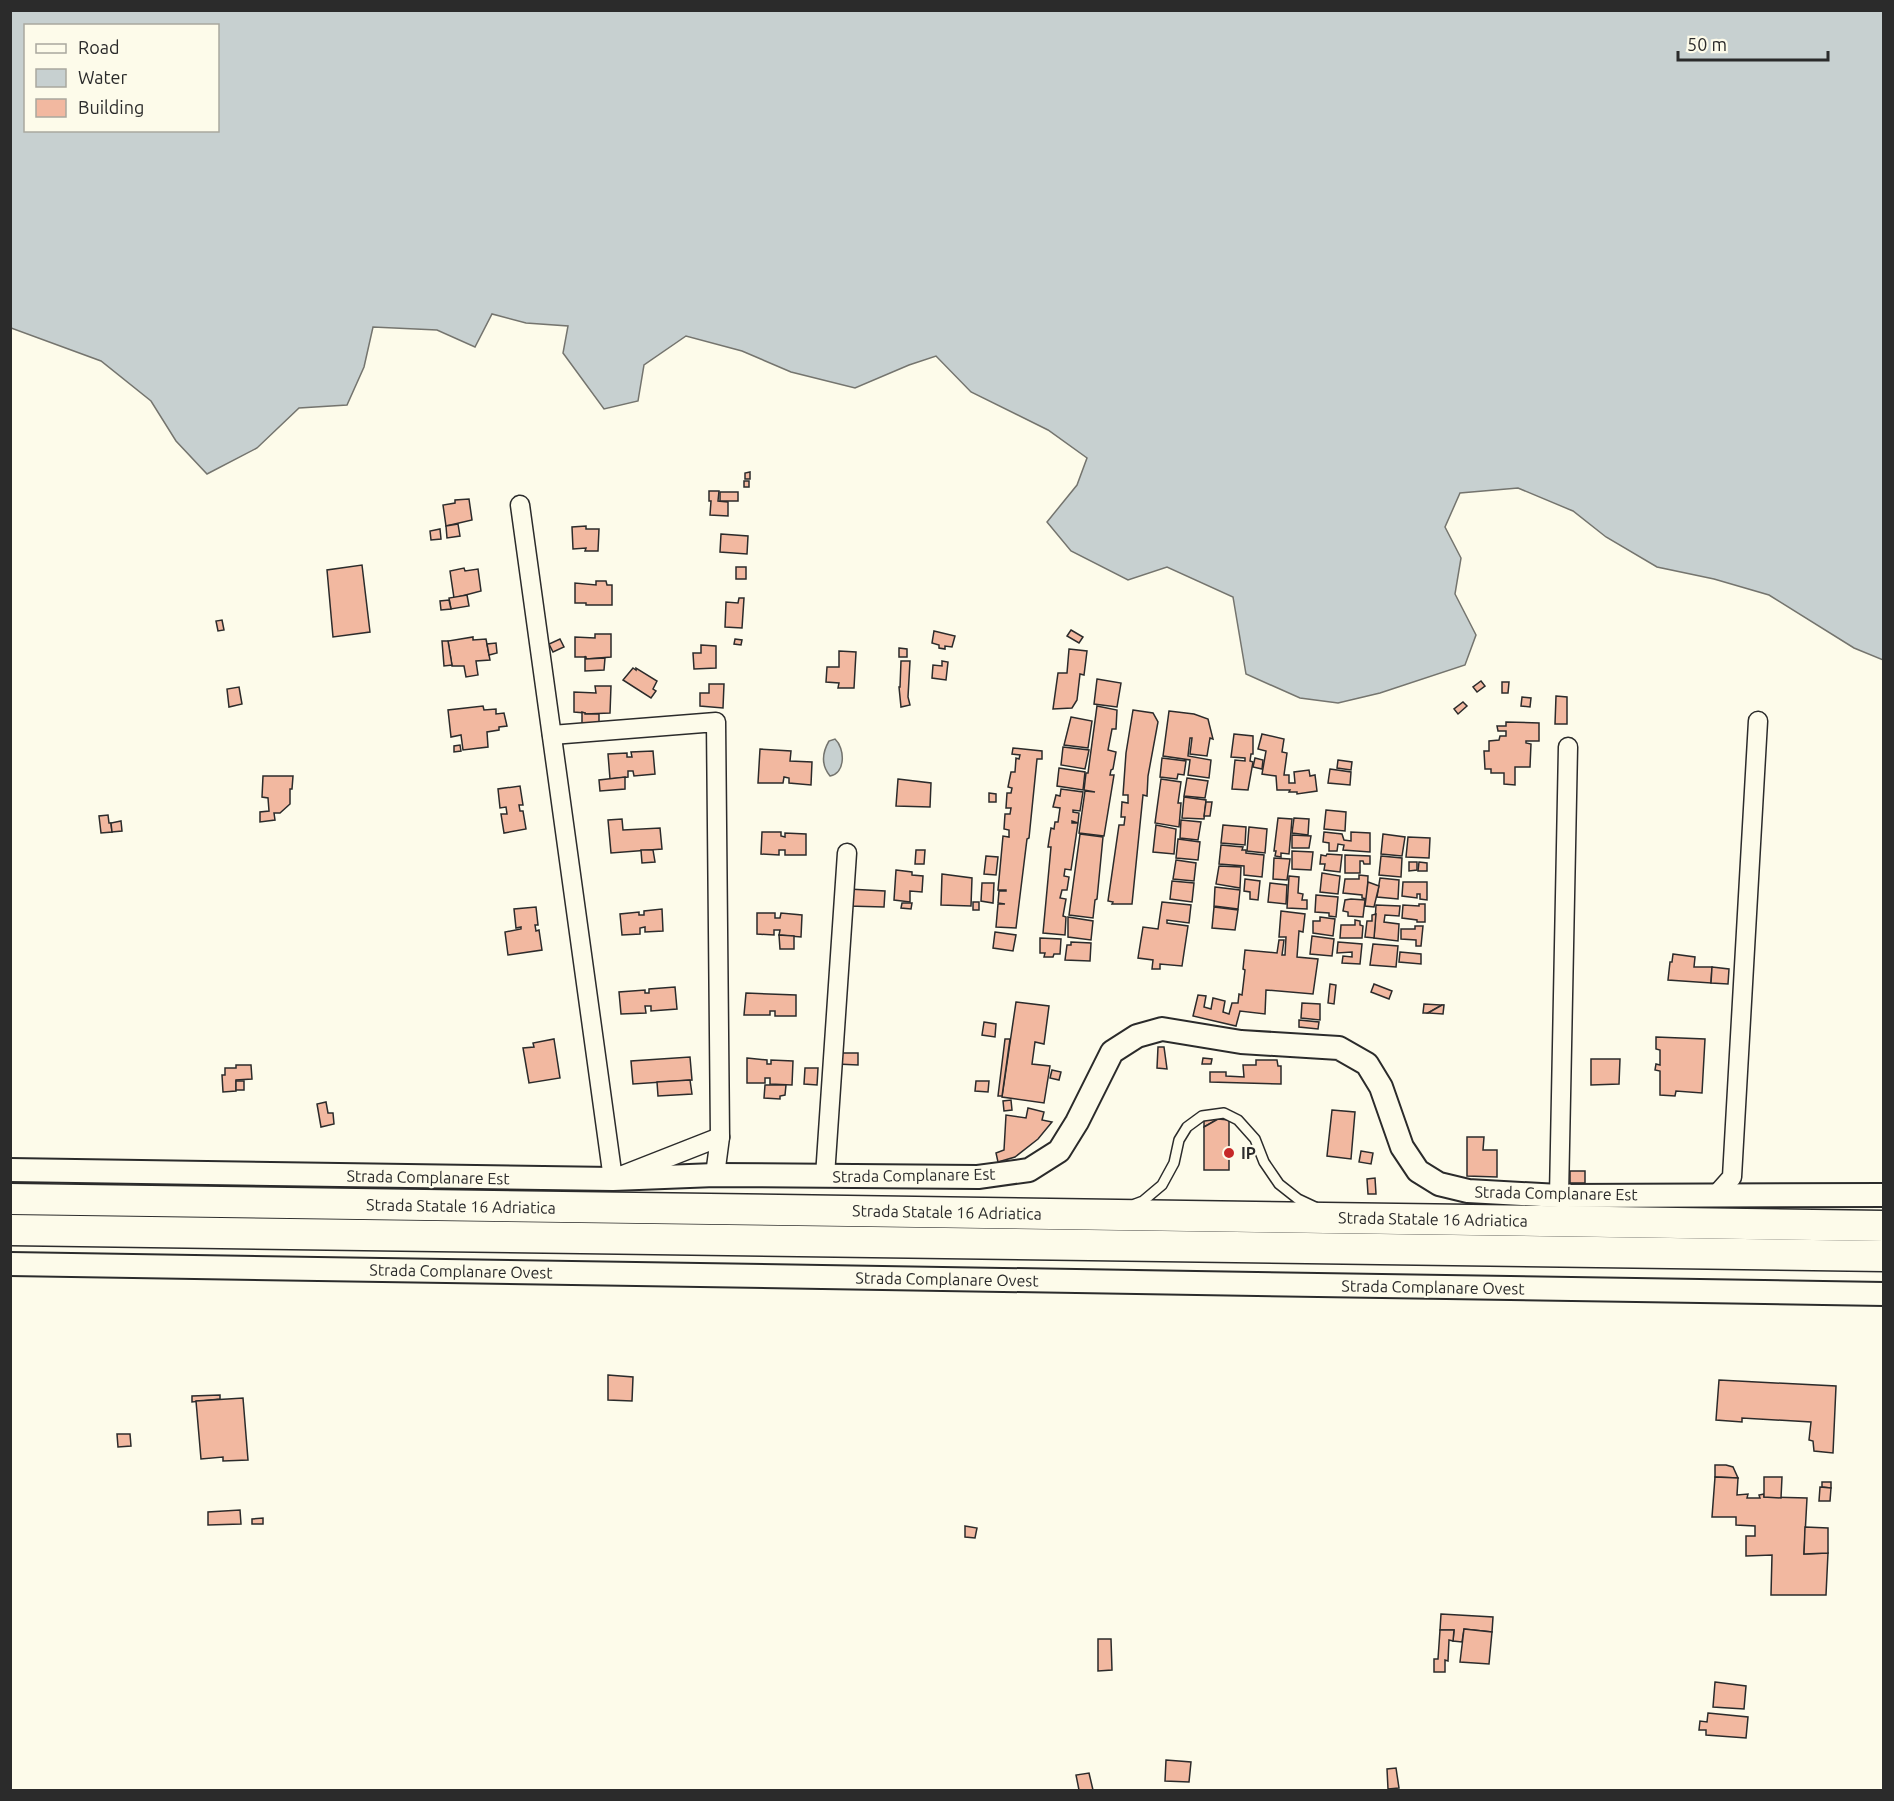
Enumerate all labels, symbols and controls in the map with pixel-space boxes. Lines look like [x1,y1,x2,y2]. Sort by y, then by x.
legend [24,24,219,132]
scale bar [1678,24,1828,62]
text: 50 m [1687,34,1727,54]
text: Road [78,37,120,57]
text: Water [78,67,128,87]
text: Building [78,97,144,117]
place label: IP [1241,1144,1256,1162]
marker: IP [1222,1146,1236,1160]
street label: Strada Complanare Est [832,1165,996,1185]
street label: Strada Complanare Est [346,1167,510,1187]
street label: Strada Complanare Est [1474,1183,1638,1203]
street label: Strada Statale 16 Adriatica [366,1195,556,1217]
street label: Strada Statale 16 Adriatica [852,1201,1042,1223]
street label: Strada Statale 16 Adriatica [1338,1208,1528,1230]
street label: Strada Complanare Ovest [369,1260,553,1282]
street label: Strada Complanare Ovest [855,1268,1039,1290]
street label: Strada Complanare Ovest [1341,1276,1525,1298]

